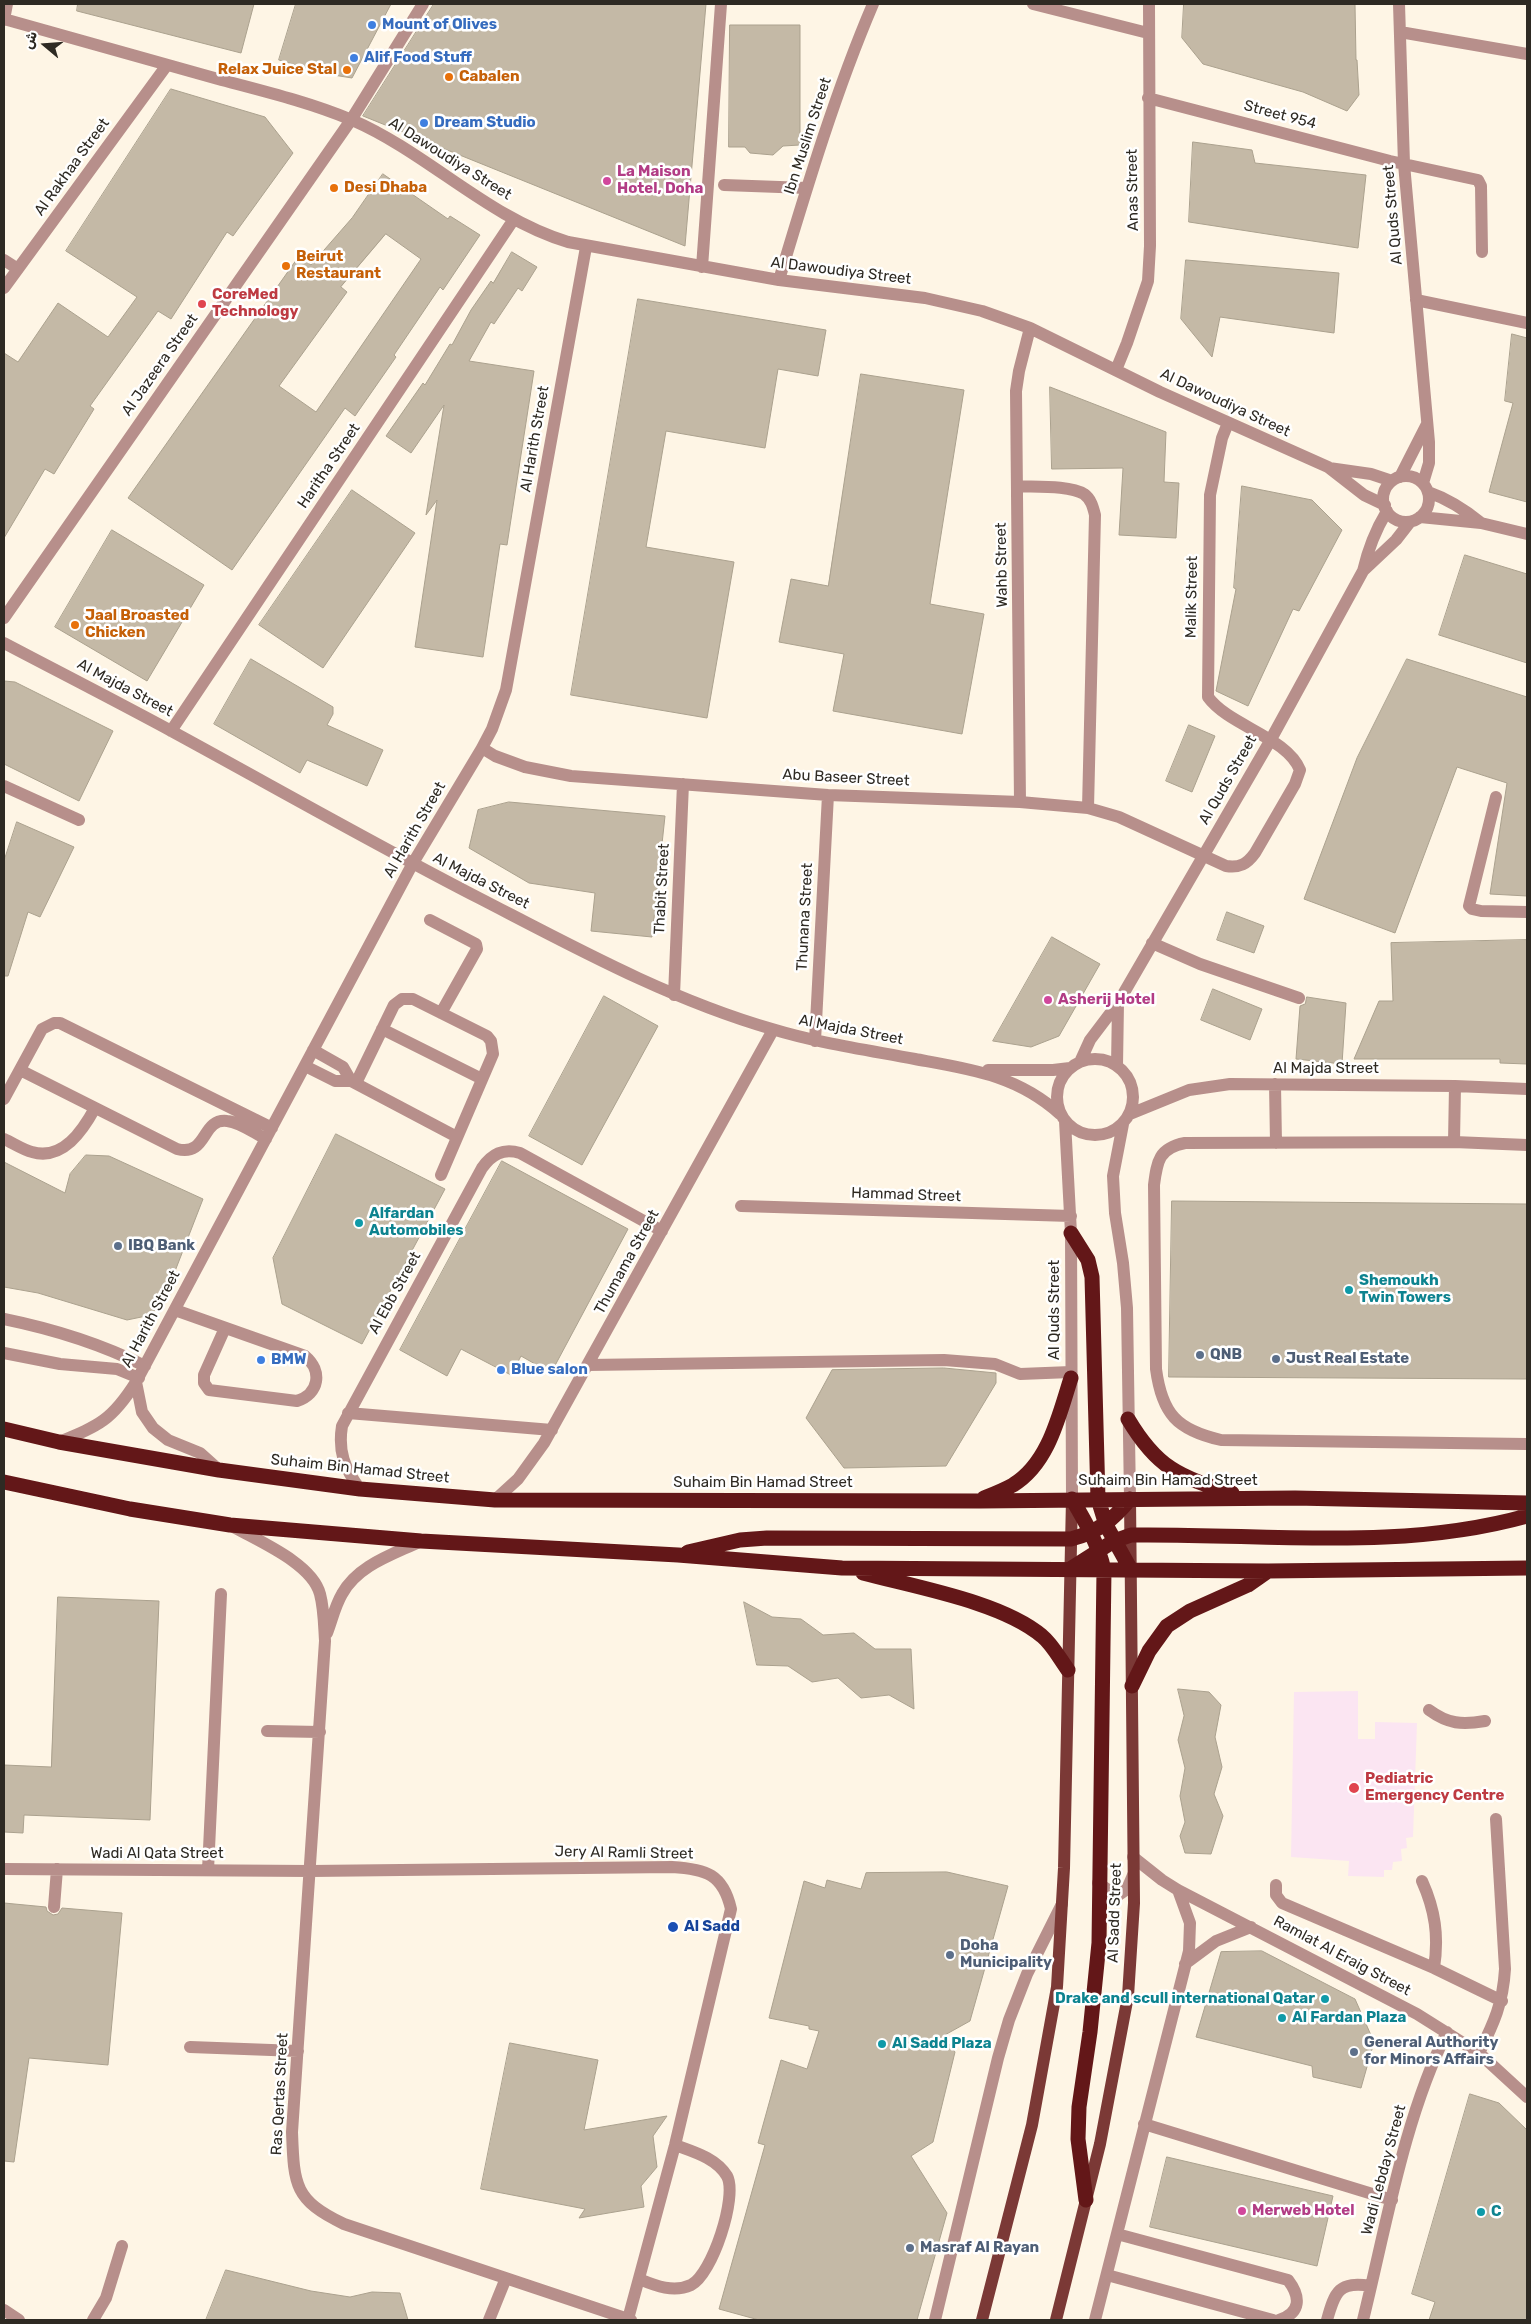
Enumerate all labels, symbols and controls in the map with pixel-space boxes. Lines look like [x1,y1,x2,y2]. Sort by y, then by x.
place label: Mount of Olives [382,16,497,34]
marker: Mount of Olives [366,19,378,31]
north arrow [20,20,70,70]
text: ش [19,29,41,51]
place label: Alif Food Stuff [364,49,472,67]
marker: Alif Food Stuff [348,52,360,64]
place label: Relax Juice Stal [218,61,337,79]
marker: Relax Juice Stal [341,64,353,76]
place label: Cabalen [459,68,520,86]
marker: Cabalen [443,71,455,83]
street label: Ibn Muslim Street [781,75,835,197]
street label: Street 954 [1242,97,1318,133]
street label: Al Dawoudiya Street [385,114,515,204]
place label: Dream Studio [434,114,536,132]
street label: Al Rakhaa Street [31,115,113,219]
marker: Dream Studio [418,117,430,129]
street label: Anas Street [1123,149,1143,231]
place label: La Maison Hotel, Doha [617,163,703,198]
street label: Al Quds Street [1380,164,1406,266]
marker: La Maison Hotel, Doha [601,175,613,187]
place label: Desi Dhaba [344,179,427,197]
marker: Desi Dhaba [328,182,340,194]
place label: Beirut Restaurant [296,248,381,283]
street label: Al Dawoudiya Street [770,253,912,289]
marker: Beirut Restaurant [280,260,292,272]
place label: CoreMed Technology [212,286,298,321]
marker: CoreMed Technology [196,298,208,310]
street label: Al Jazeera Street [118,311,202,419]
street label: Al Dawoudiya Street [1157,365,1293,441]
street label: Al Harith Street [517,384,553,494]
street label: Haritha Street [294,420,364,512]
street label: Wahb Street [992,522,1012,608]
street label: Malik Street [1182,556,1202,638]
place label: Jaal Broasted Chicken [85,607,189,642]
marker: Jaal Broasted Chicken [69,619,81,631]
street label: Al Majda Street [74,655,176,721]
street label: Al Quds Street [1195,732,1261,828]
street label: Abu Baseer Street [782,766,910,790]
street label: Al Harith Street [380,779,450,881]
street label: Thabit Street [651,843,673,935]
street label: Al Majda Street [430,849,532,913]
street label: Thunana Street [793,862,817,972]
place label: Asherij Hotel [1058,991,1155,1009]
marker: Asherij Hotel [1042,994,1054,1006]
street label: Al Majda Street [797,1011,905,1049]
street label: Al Majda Street [1273,1060,1379,1078]
street label: Hammad Street [851,1184,961,1206]
place label: Alfardan Automobiles [369,1205,464,1240]
street label: Thumama Street [591,1207,663,1317]
marker: Alfardan Automobiles [353,1217,365,1229]
place label: IBQ Bank [128,1237,195,1255]
marker: IBQ Bank [112,1240,124,1252]
street label: Al Ebb Street [365,1249,425,1337]
street label: Al Quds Street [1046,1260,1064,1360]
street label: Al Harith Street [118,1267,184,1371]
place label: Shemoukh Twin Towers [1359,1272,1451,1307]
marker: Shemoukh Twin Towers [1343,1284,1355,1296]
place label: QNB [1210,1346,1242,1364]
marker: QNB [1194,1349,1206,1361]
place label: Just Real Estate [1286,1350,1409,1368]
place label: BMW [271,1351,306,1369]
marker: Just Real Estate [1270,1353,1282,1365]
marker: BMW [255,1354,267,1366]
place label: Blue salon [511,1361,588,1379]
marker: Blue salon [495,1364,507,1376]
street label: Suhaim Bin Hamad Street [270,1451,450,1487]
street label: Suhaim Bin Hamad Street [1078,1472,1258,1490]
street label: Suhaim Bin Hamad Street [673,1474,853,1492]
place label: Pediatric Emergency Centre [1365,1770,1504,1805]
marker: Pediatric Emergency Centre [1347,1781,1361,1795]
street label: Jery Al Ramli Street [555,1843,693,1863]
street label: Wadi Al Qata Street [90,1845,224,1863]
street label: Al Sadd Street [1104,1863,1126,1963]
street label: Ramlat Al Eraig Street [1270,1912,1414,2000]
place label: Al Sadd [684,1918,740,1936]
marker: Al Sadd [666,1920,680,1934]
place label: Doha Municipality [960,1937,1052,1972]
marker: Doha Municipality [944,1949,956,1961]
place label: Drake and scull international Qatar [1055,1990,1315,2008]
marker: Drake and scull international Qatar [1319,1993,1331,2005]
place label: Al Fardan Plaza [1292,2009,1406,2027]
marker: Al Fardan Plaza [1276,2012,1288,2024]
street label: Ras Qertas Street [268,2032,292,2156]
place label: General Authority for Minors Affairs [1364,2034,1499,2069]
place label: Al Sadd Plaza [892,2035,992,2053]
marker: Al Sadd Plaza [876,2038,888,2050]
marker: General Authority for Minors Affairs [1348,2046,1360,2058]
street label: Wadi Lebday Street [1358,2103,1410,2237]
place label: Merweb Hotel [1252,2202,1355,2220]
place label: C [1491,2203,1502,2221]
marker: Merweb Hotel [1236,2205,1248,2217]
marker: C [1475,2206,1487,2218]
place label: Masraf Al Rayan [920,2239,1039,2257]
marker: Masraf Al Rayan [904,2242,916,2254]

